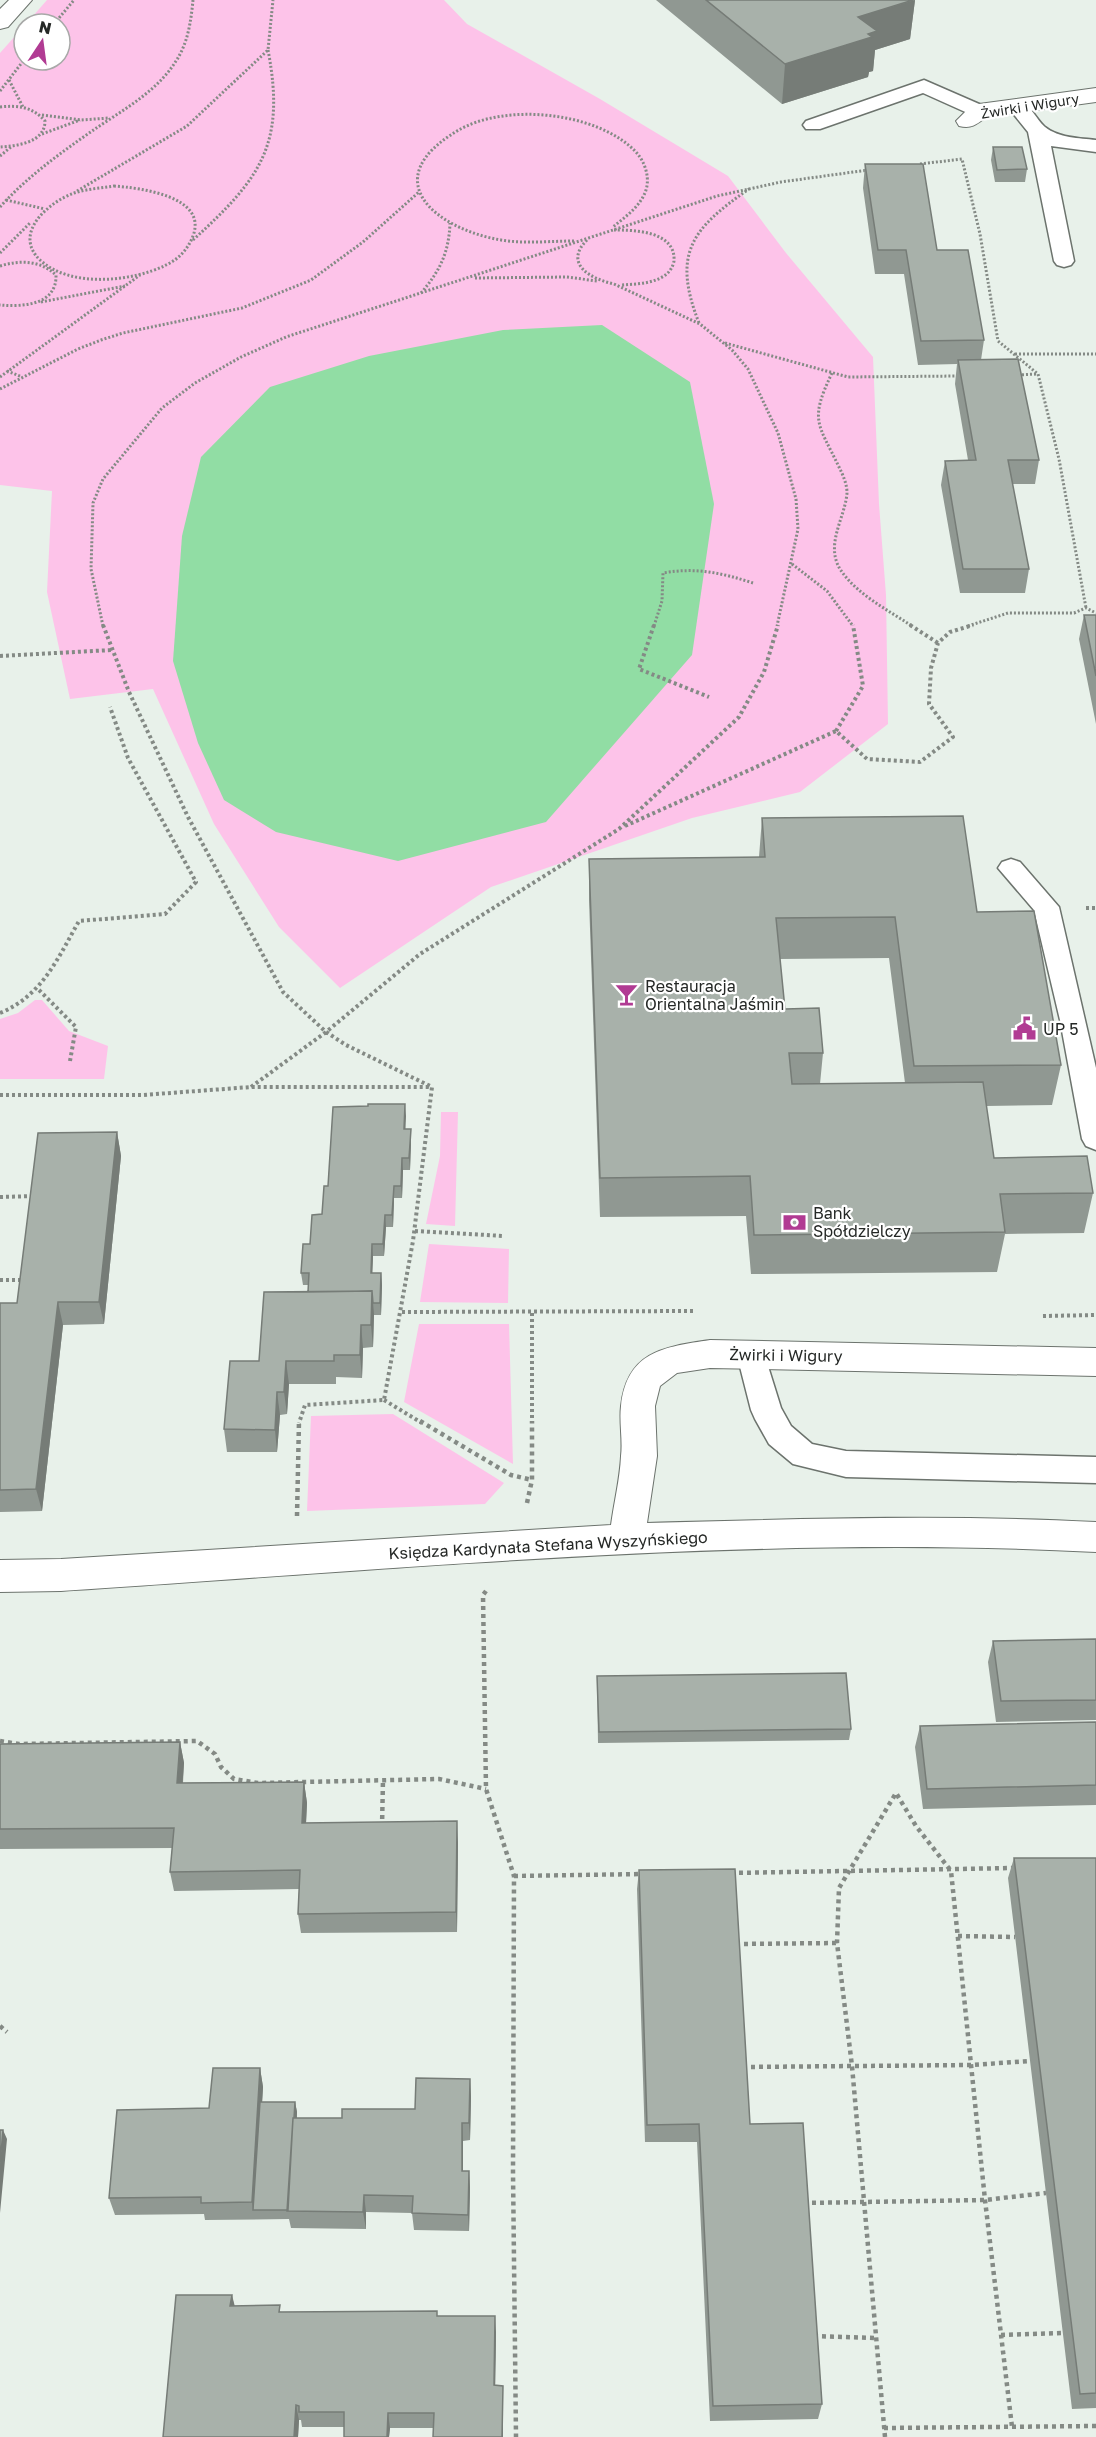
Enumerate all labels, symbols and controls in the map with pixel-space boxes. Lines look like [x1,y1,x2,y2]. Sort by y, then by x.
north arrow [12,12,72,72]
text: N [37,16,54,38]
street label: Żwirki i Wigury [980,89,1080,122]
place label: Restauracja Orientalna Jaśmin [645,976,784,1014]
bar icon: Restauracja Orientalna Jaśmin [614,982,640,1008]
public building icon: UP 5 [1012,1016,1038,1042]
place label: UP 5 [1043,1019,1078,1039]
place label: Bank Spółdzielczy [813,1203,911,1241]
bank icon: Bank Spółdzielczy [782,1209,808,1235]
street label: Żwirki i Wigury [729,1344,843,1366]
street label: Księdza Kardynała Stefana Wyszyńskiego [388,1527,708,1563]

